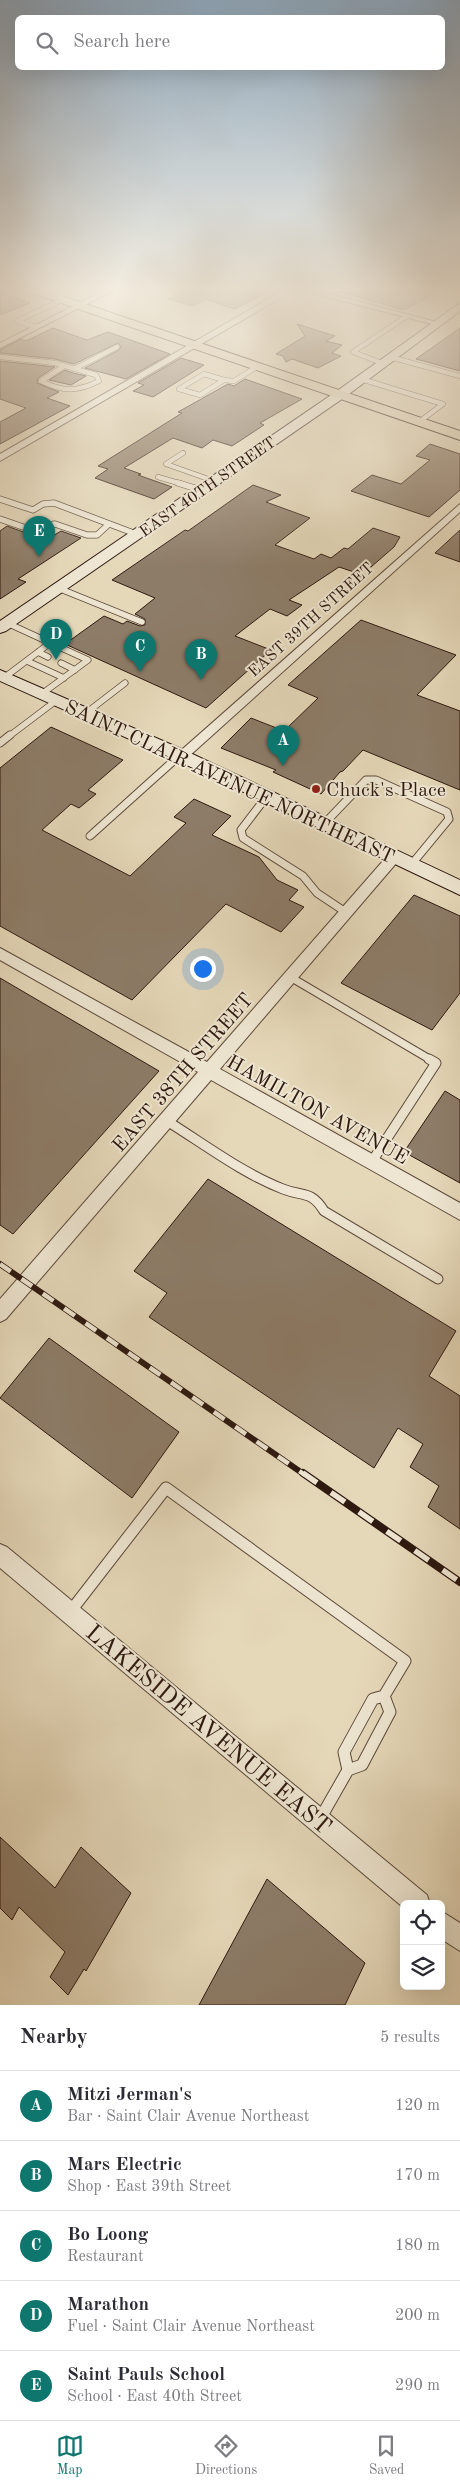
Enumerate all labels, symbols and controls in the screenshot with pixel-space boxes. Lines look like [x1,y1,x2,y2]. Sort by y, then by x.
search box [15,15,445,70]
icon: search [33,29,61,57]
text: Search here [73,33,170,52]
street label: EAST 40TH STREET [137,434,279,541]
pin: E [23,516,55,557]
street label: EAST 39TH STREET [246,560,377,681]
pin: D [40,619,72,660]
pin: C [124,631,156,672]
pin: B [185,639,217,680]
street label: SAINT CLAIR AVENUE NORTHEAST [61,694,399,868]
pin: A [267,725,299,766]
place label: Chuck's Place [326,781,446,801]
marker: Chuck's Place [310,783,322,795]
your location [190,956,216,982]
street label: EAST 38TH STREET [109,990,258,1157]
street label: HAMILTON AVENUE [223,1052,411,1169]
street label: LAKESIDE AVENUE EAST [80,1621,335,1840]
map controls [400,1900,445,1990]
button: locate [400,1900,445,1945]
button: layers [400,1945,445,1990]
text: Nearby [20,2027,88,2048]
text: 5 results [380,2030,440,2046]
text: Mitzi Jerman's [67,2086,192,2105]
text: A [30,2098,42,2114]
text: 120 m [395,2098,440,2114]
text: Bar · Saint Clair Avenue Northeast [67,2109,309,2125]
text: Mars Electric [67,2156,182,2175]
text: B [30,2168,42,2184]
text: 170 m [395,2168,440,2184]
text: Shop · East 39th Street [67,2179,231,2195]
text: Bo Loong [67,2226,148,2245]
text: C [31,2238,41,2254]
text: 180 m [395,2238,440,2254]
text: Restaurant [67,2249,144,2265]
text: Marathon [67,2296,149,2315]
text: D [30,2308,42,2324]
text: 200 m [395,2308,440,2324]
text: Fuel · Saint Clair Avenue Northeast [67,2319,315,2335]
text: Saint Pauls School [67,2366,225,2385]
text: E [30,2378,42,2394]
text: 290 m [395,2378,440,2394]
text: School · East 40th Street [67,2389,242,2405]
tab: Map [56,2432,84,2479]
tab: Directions [195,2432,257,2479]
tab: Saved [369,2432,404,2479]

